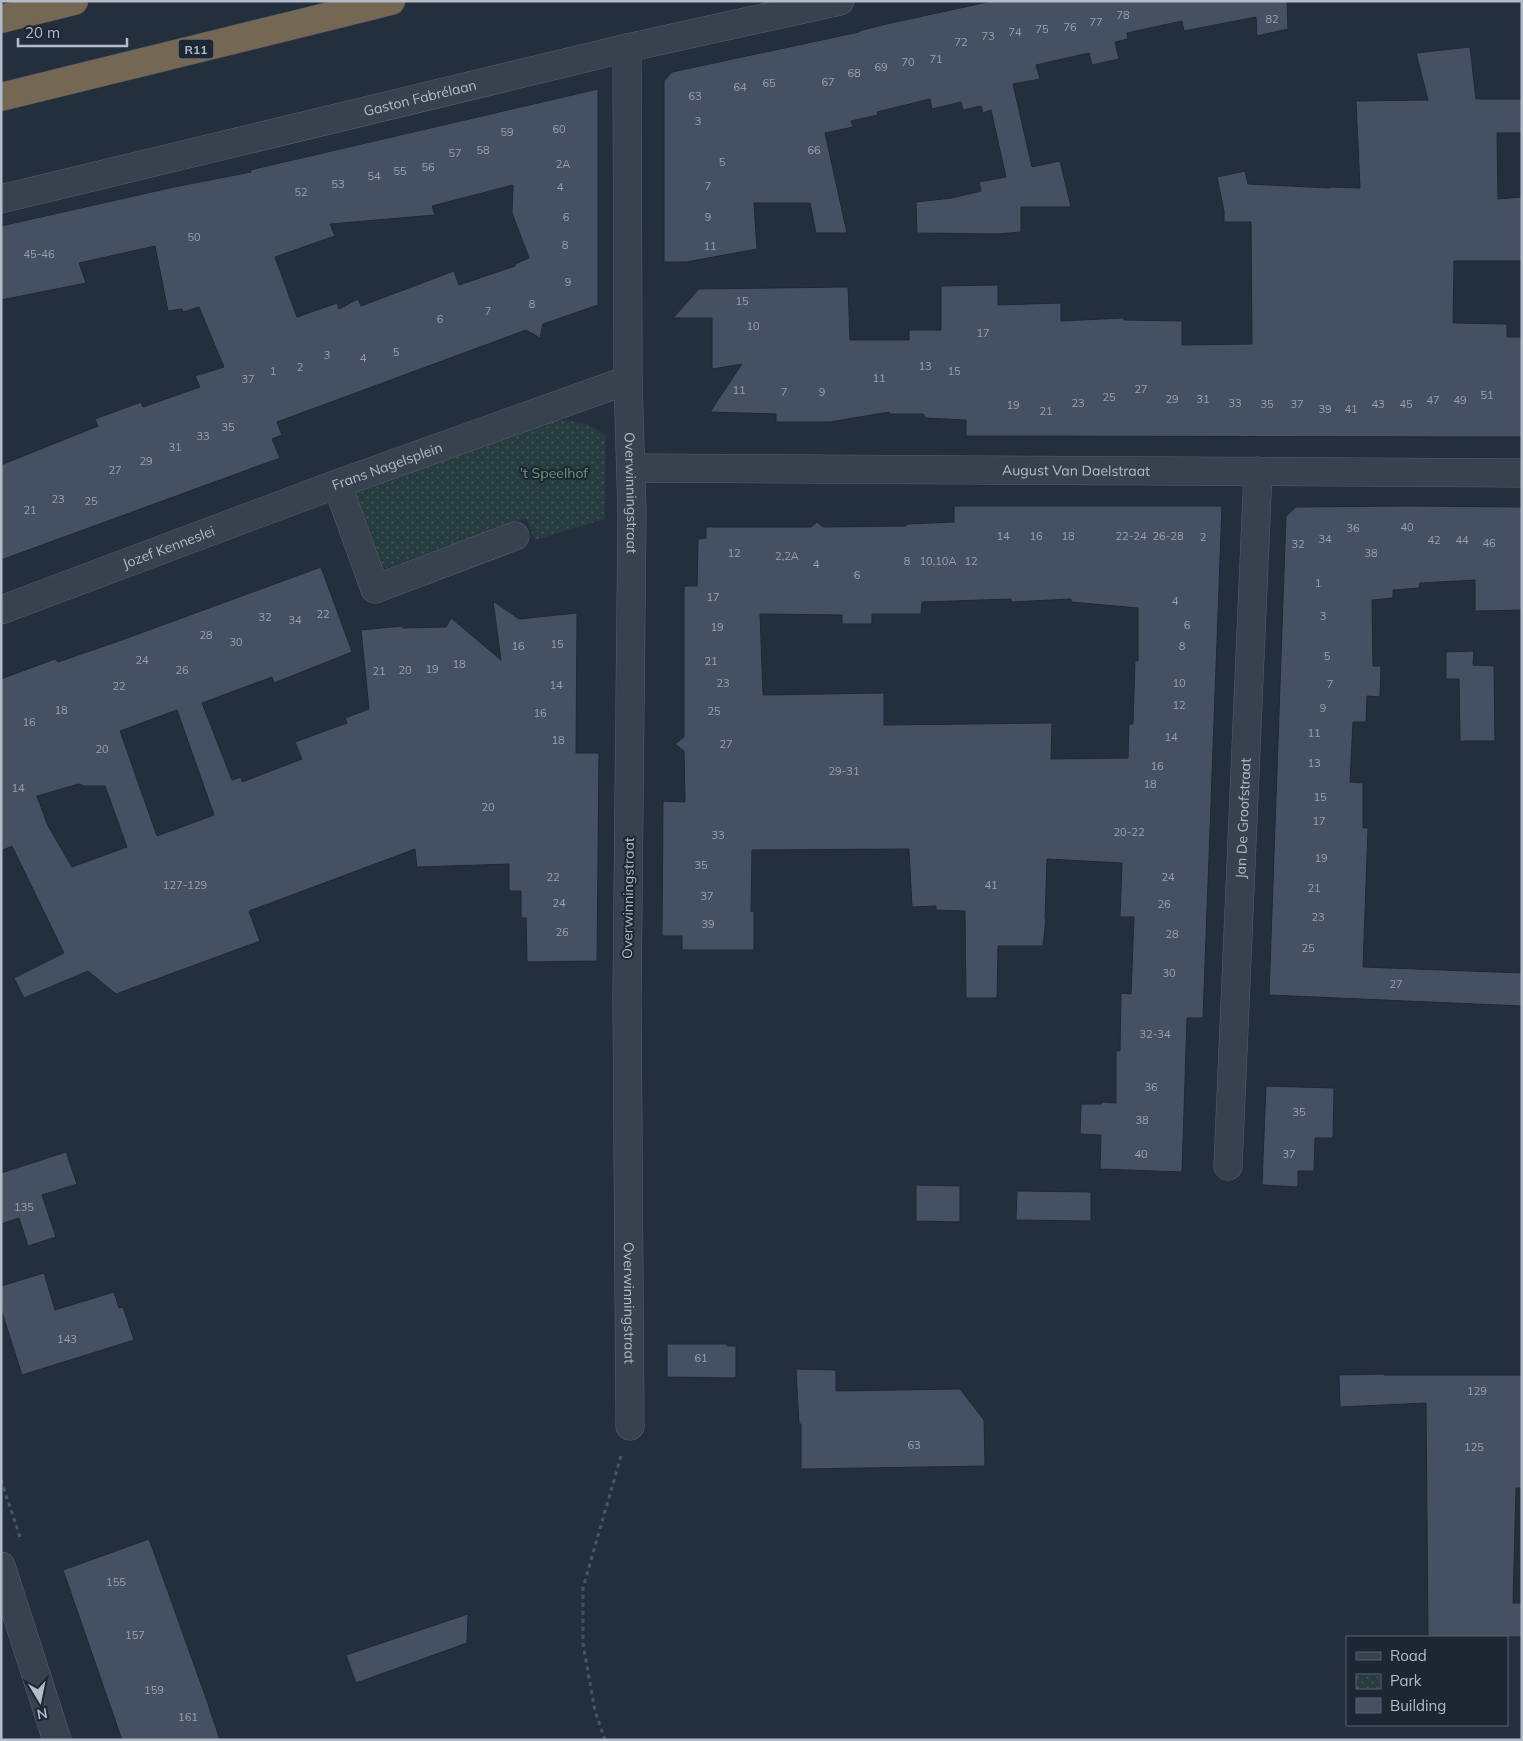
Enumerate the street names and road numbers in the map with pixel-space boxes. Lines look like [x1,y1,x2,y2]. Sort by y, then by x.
road number: R11 [178,40,214,59]
street label: Gaston Fabrélaan [362,76,478,120]
street label: Overwinningstraat [621,432,641,554]
street label: Frans Nagelsplein [329,438,445,494]
street label: August Van Daelstraat [1002,461,1150,480]
street label: Jozef Kenneslei [120,522,217,573]
street label: Jan De Groofstraat [1231,757,1255,879]
street label: Overwinningstraat [618,837,638,959]
street label: Overwinningstraat [620,1242,639,1364]

